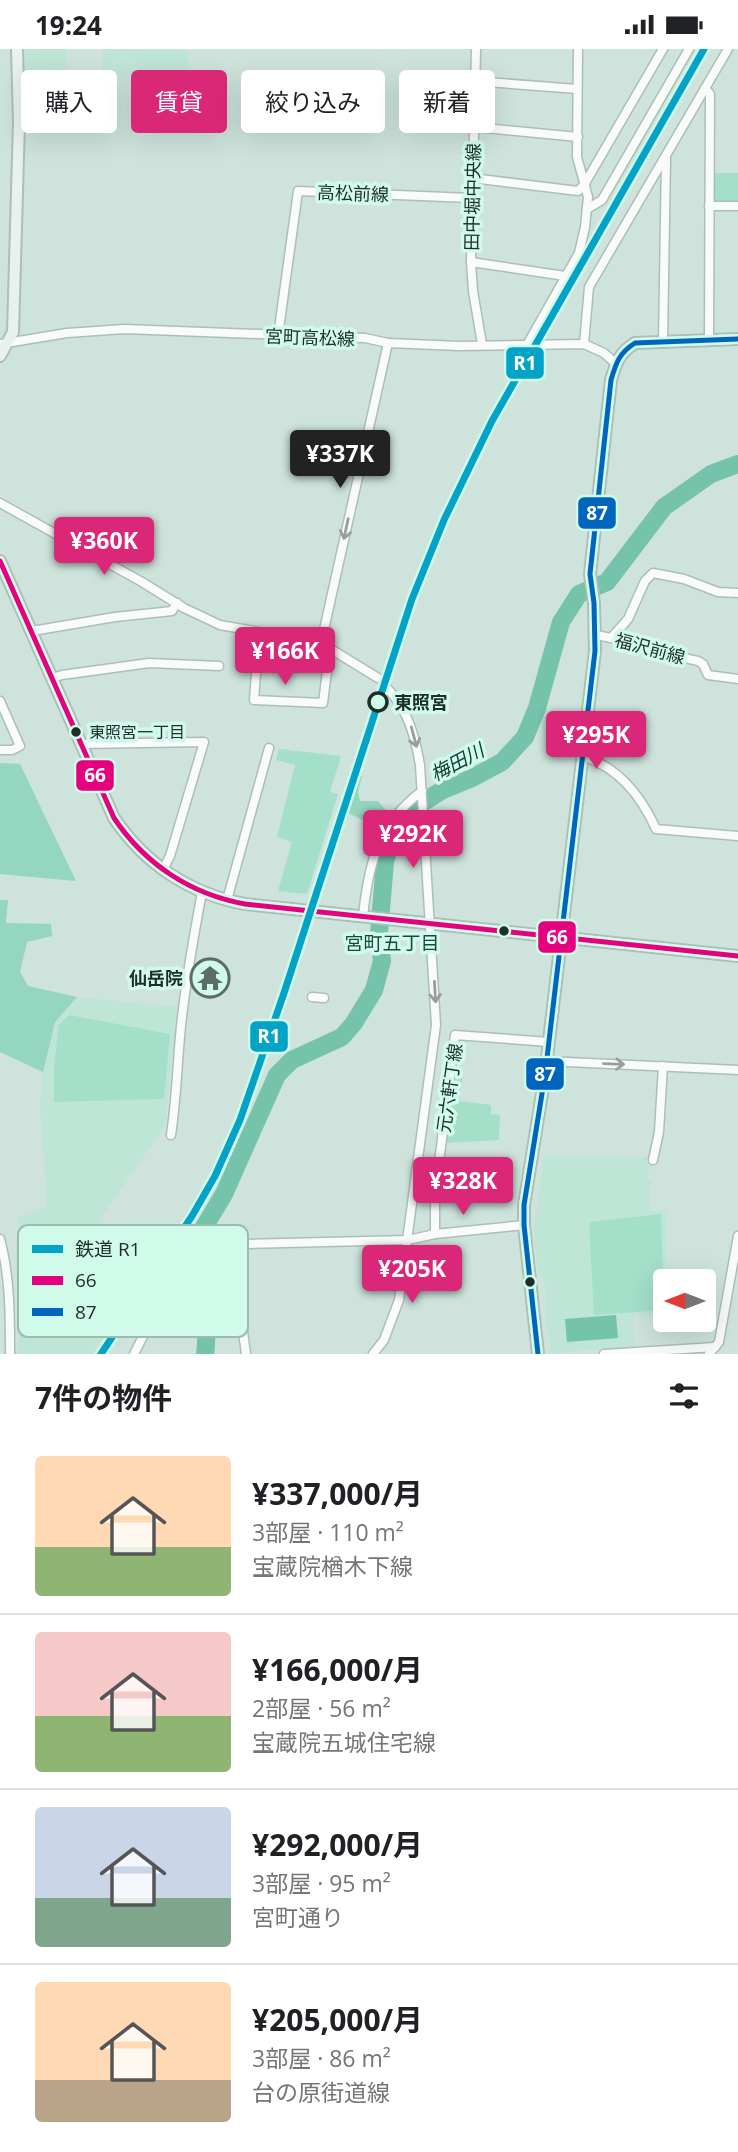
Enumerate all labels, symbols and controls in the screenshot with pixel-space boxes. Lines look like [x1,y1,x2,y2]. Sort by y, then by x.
text: 19:24 [35,7,102,43]
chip: 購入 [21,70,117,133]
chip: 賃貸 [131,70,227,133]
chip: 絞り込み [241,70,385,133]
chip: 新着 [399,70,495,133]
street label: 田中堀中央線 [459,143,485,251]
street label: 高松前線 [317,180,389,206]
street label: 宮町高松線 [265,323,355,351]
line badge: R1 [505,346,545,380]
text: R1 [513,350,537,376]
pin: ¥337K [291,431,389,490]
text: ¥337K [306,437,374,469]
line badge: 87 [577,496,617,530]
text: 87 [586,500,608,526]
pin: ¥360K [55,517,153,577]
one-way arrow [338,517,352,540]
text: ¥360K [70,524,138,556]
pin: ¥166K [236,627,334,687]
street label: 福沢前線 [612,627,688,669]
text: ¥166K [251,634,319,666]
place label: 東照宮 [394,690,448,714]
marker: 東照宮 [368,692,388,712]
pin: ¥295K [547,711,645,771]
text: ¥295K [562,718,630,750]
place label: 東照宮一丁目 [89,721,185,743]
marker: 東照宮一丁目 [69,725,83,739]
one-way arrow [408,725,421,748]
water label: 梅田川 [426,736,490,787]
line badge: 66 [75,759,115,792]
text: 66 [84,762,106,788]
pin: ¥292K [364,811,462,870]
text: ¥292K [379,817,447,849]
line badge: 66 [537,920,577,954]
unlabelled marker [497,924,511,938]
text: 66 [546,924,568,950]
district label: 宮町五丁目 [344,930,440,956]
temple icon: 仙岳院 [189,957,231,999]
place label: 仙岳院 [129,966,183,990]
one-way arrow [428,980,441,1003]
line badge: R1 [249,1020,289,1053]
text: R1 [257,1023,281,1049]
street label: 元六軒丁線 [431,1042,467,1134]
line badge: 87 [525,1057,565,1091]
one-way arrow [603,1058,626,1071]
text: 87 [534,1061,556,1087]
pin: ¥328K [414,1157,512,1217]
text: ¥328K [429,1164,497,1196]
legend [18,1225,248,1337]
text: 鉄道 R1 [75,1236,141,1262]
pin: ¥205K [363,1245,461,1305]
text: ¥205K [378,1252,446,1284]
text: 66 [75,1267,97,1293]
north arrow [653,1269,716,1332]
map controls [653,1269,716,1332]
unlabelled marker [523,1275,537,1289]
text: 87 [75,1299,97,1325]
text: 7件の物件 [35,1377,172,1418]
icon: filters [665,1377,703,1415]
text: ¥337,000/月 [252,1473,423,1514]
icon: home [91,1484,175,1568]
text: 3部屋 · 110 m² [252,1516,404,1548]
text: 宝蔵院楢木下線 [252,1550,413,1582]
text: ¥166,000/月 [252,1649,423,1690]
icon: home [91,1660,175,1744]
text: 2部屋 · 56 m² [252,1692,391,1724]
text: 宝蔵院五城住宅線 [252,1726,436,1758]
text: ¥292,000/月 [252,1824,423,1865]
icon: home [91,1835,175,1919]
text: 3部屋 · 95 m² [252,1867,391,1899]
text: 宮町通り [252,1901,344,1933]
text: ¥205,000/月 [252,1999,423,2040]
icon: home [91,2010,175,2094]
text: 3部屋 · 86 m² [252,2042,391,2074]
text: 台の原街道線 [252,2076,390,2108]

